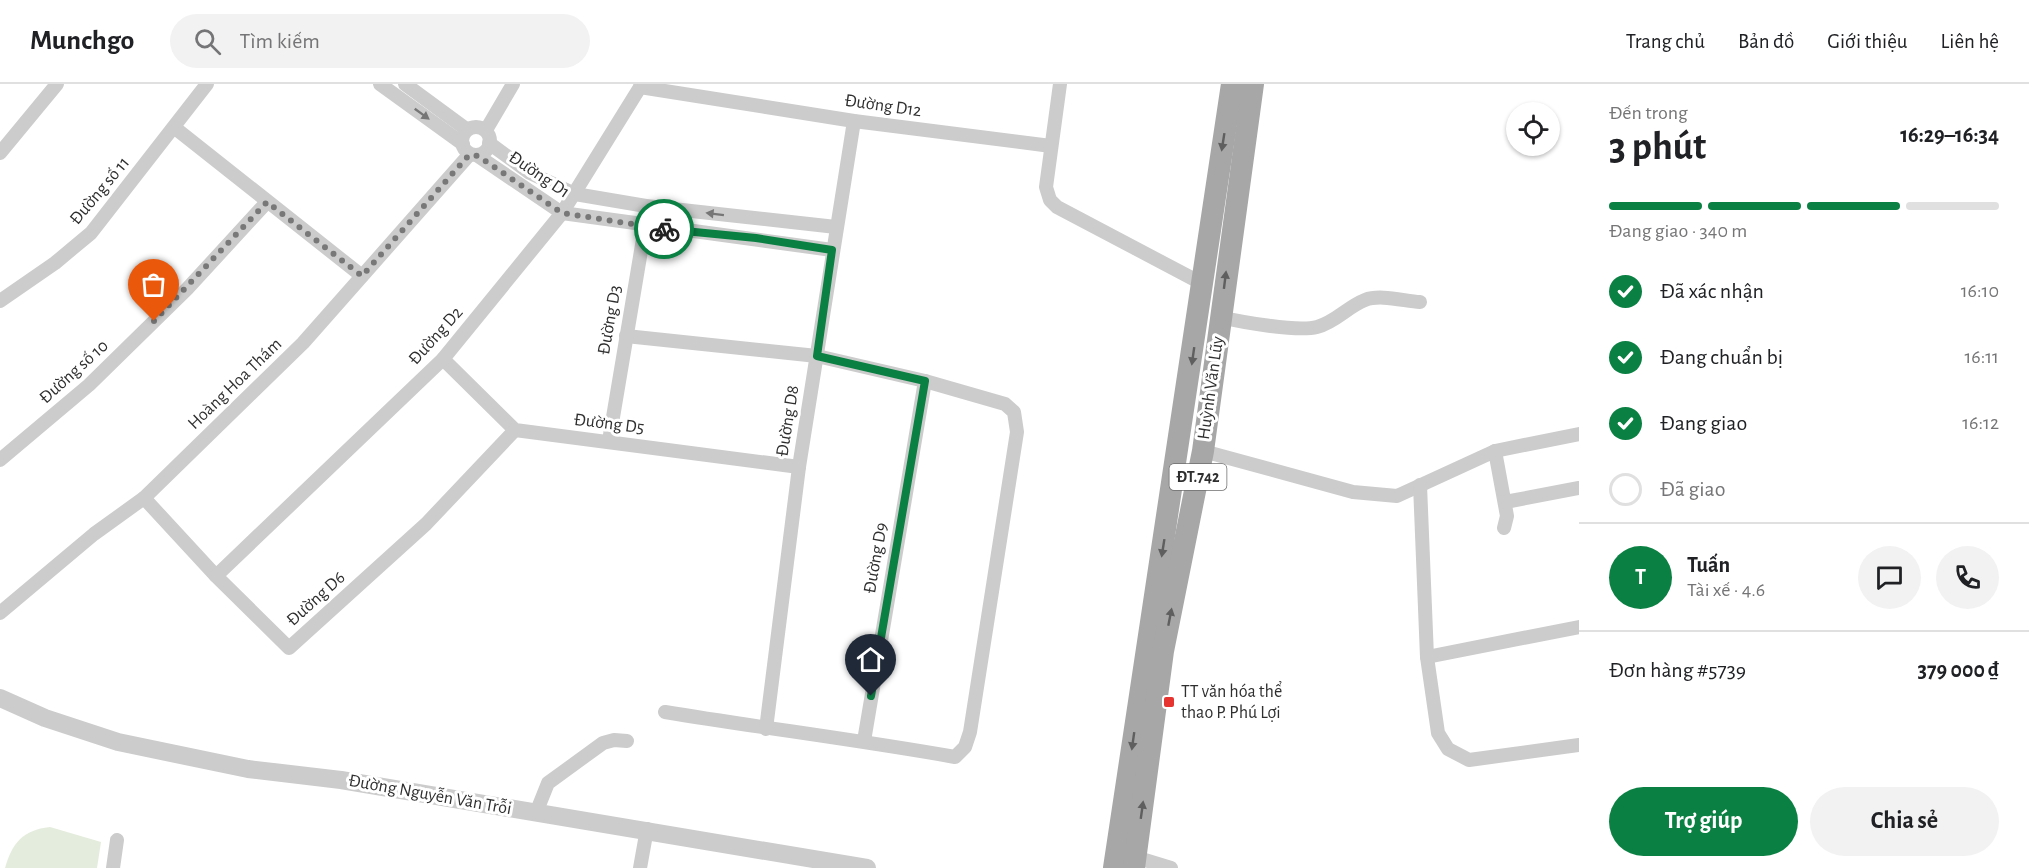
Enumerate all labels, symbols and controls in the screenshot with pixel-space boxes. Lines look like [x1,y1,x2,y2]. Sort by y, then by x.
search box [170,14,590,68]
icon: search [191,25,224,58]
text: Munchgo [30,27,134,55]
text: Tìm kiếm [239,30,320,52]
text: Trang chủ [1626,31,1705,52]
text: Bản đồ [1738,31,1794,52]
text: Giới thiệu [1827,31,1908,52]
text: Liên hệ [1941,31,1999,52]
street label: Đường D12 [843,92,923,120]
map controls [1506,102,1560,156]
button: locate [1506,102,1560,156]
text: Đến trong [1609,103,1688,123]
one-way arrow [413,108,429,120]
text: 16:29–16:34 [1900,124,1999,146]
text: 3 phút [1609,128,1706,167]
one-way arrow [1219,132,1228,151]
street label: Đường D1 [505,148,573,202]
street label: Đường số 11 [66,153,133,228]
courier [634,199,694,259]
one-way arrow [705,209,724,219]
icon: bike [648,213,681,246]
text: Đang giao · 340 m [1609,221,1747,241]
pin [128,259,179,321]
icon: bag [137,268,170,301]
one-way arrow [1221,270,1230,289]
icon: check [1609,275,1642,308]
text: Đã xác nhận [1660,280,1764,302]
text: 16:10 [1961,281,1999,301]
street label: Đường D3 [595,284,625,356]
street label: Đường D2 [405,303,467,369]
street label: Hoàng Hoa Thám [185,335,285,433]
street label: Huỳnh Văn Lũy [1195,335,1227,441]
street label: Đường số 10 [35,336,112,407]
icon: check [1609,341,1642,374]
one-way arrow [1188,346,1197,365]
text: Đang chuẩn bị [1660,346,1783,368]
text: 16:11 [1964,347,1999,367]
street label: Đường D8 [774,384,802,458]
icon: check [1609,407,1642,440]
street label: Đường D5 [573,411,645,437]
text: Đang giao [1660,412,1747,434]
text: 16:12 [1962,413,1999,433]
road number: ĐT.742 [1170,464,1226,490]
text: Đã giao [1660,478,1725,500]
street label: Đường D9 [861,521,891,595]
one-way arrow [1158,539,1167,558]
button: chat [1858,546,1921,609]
button: phone [1936,546,1999,609]
text: Tuấn [1687,554,1730,576]
text: T [1635,566,1646,588]
street label: Đường D6 [283,568,349,630]
text: Tài xế · 4.6 [1687,580,1765,600]
one-way arrow [1166,607,1175,626]
pin [845,634,896,696]
icon: home [854,643,887,676]
text: Đơn hàng #5739 [1609,659,1746,681]
text: 379 000 ₫ [1918,659,1999,681]
place label: TT văn hóa thể thao P. Phú Lợi [1181,681,1282,722]
marker: TT văn hóa thể thao P. Phú Lợi [1162,695,1176,709]
one-way arrow [1128,732,1137,751]
street label: Đường Nguyễn Văn Trỗi [347,770,513,818]
button: Trợ giúp [1609,787,1798,856]
button: Chia sẻ [1810,787,1999,856]
one-way arrow [1137,800,1146,819]

